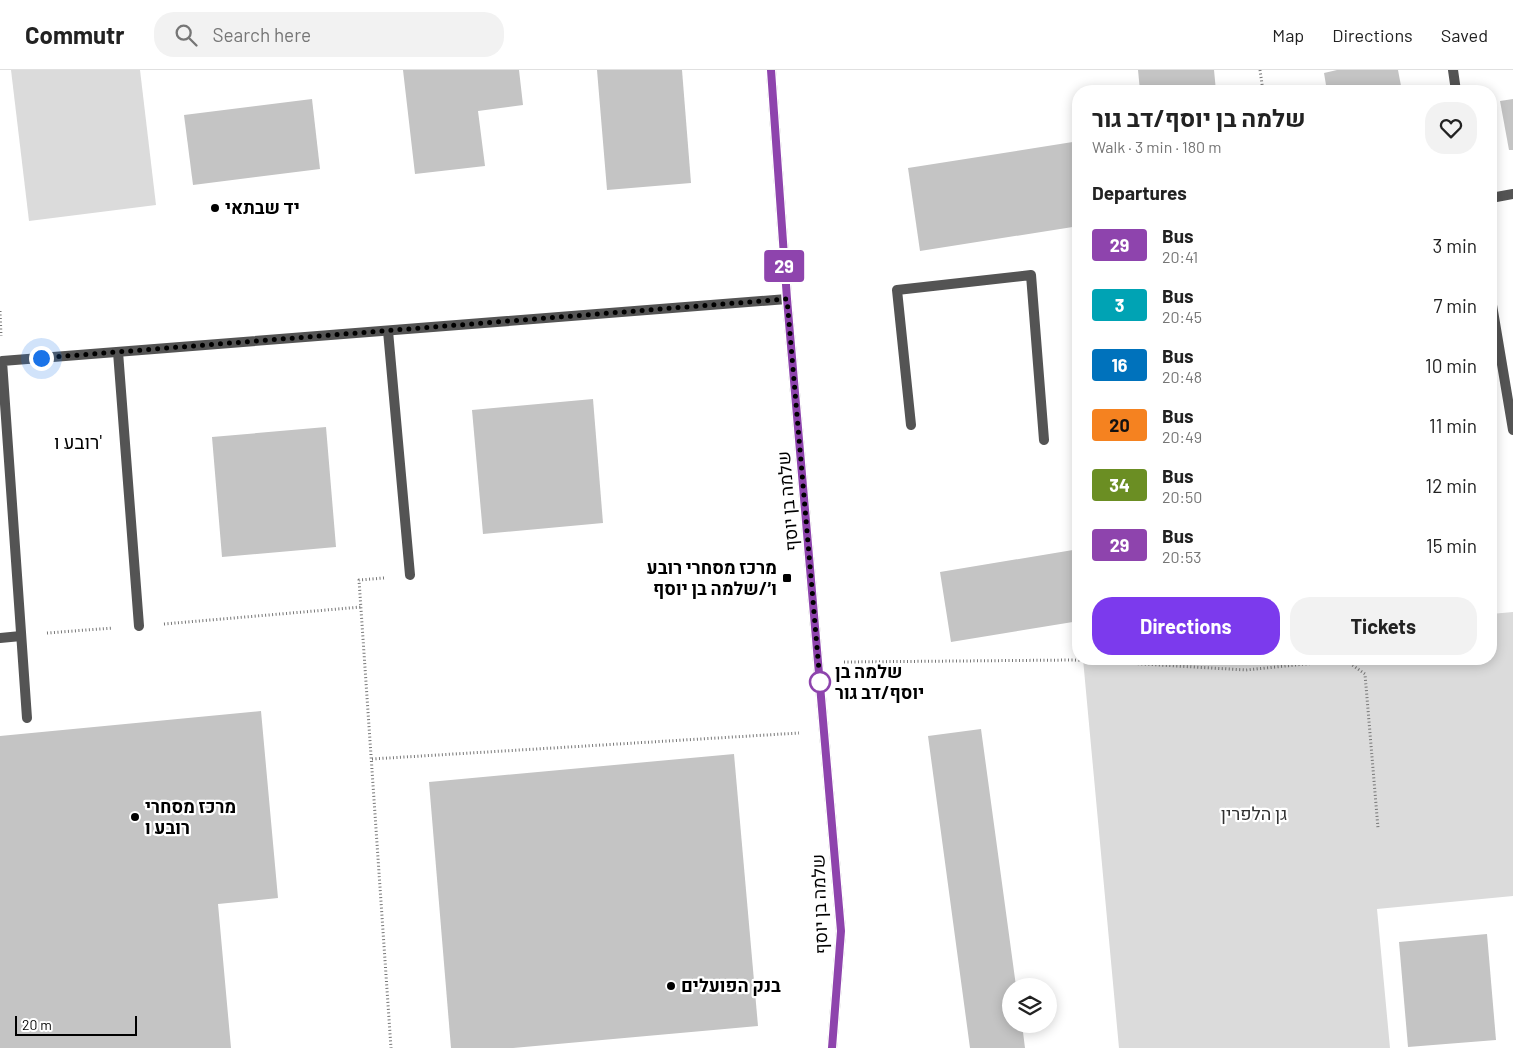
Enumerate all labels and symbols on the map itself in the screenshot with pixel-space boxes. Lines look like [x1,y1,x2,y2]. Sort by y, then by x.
place label: יד שבתאי [225,196,300,218]
marker: יד שבתאי [209,202,221,214]
line badge: 29 [762,250,806,282]
your location [29,346,54,371]
district label: רובע ו' [54,430,102,453]
street label: שלמה בן יוסף [772,450,802,552]
place label: מרכז מסחרי רובע ו׳/שלמה בן יוסף [646,556,777,599]
marker: מרכז מסחרי רובע ו׳/שלמה בן יוסף [781,572,793,584]
place label: שלמה בן יוסף/דב גור [835,660,924,703]
marker: שלמה בן יוסף/דב גור [809,671,831,693]
place label: מרכז מסחרי רובע ו [145,795,236,838]
park label: גן הלפרין [1221,802,1287,824]
marker: מרכז מסחרי רובע ו [129,811,141,823]
street label: שלמה בן יוסף [806,854,832,955]
place label: בנק הפועלים [681,974,781,996]
marker: בנק הפועלים [665,980,677,992]
scale bar [15,1013,138,1036]

